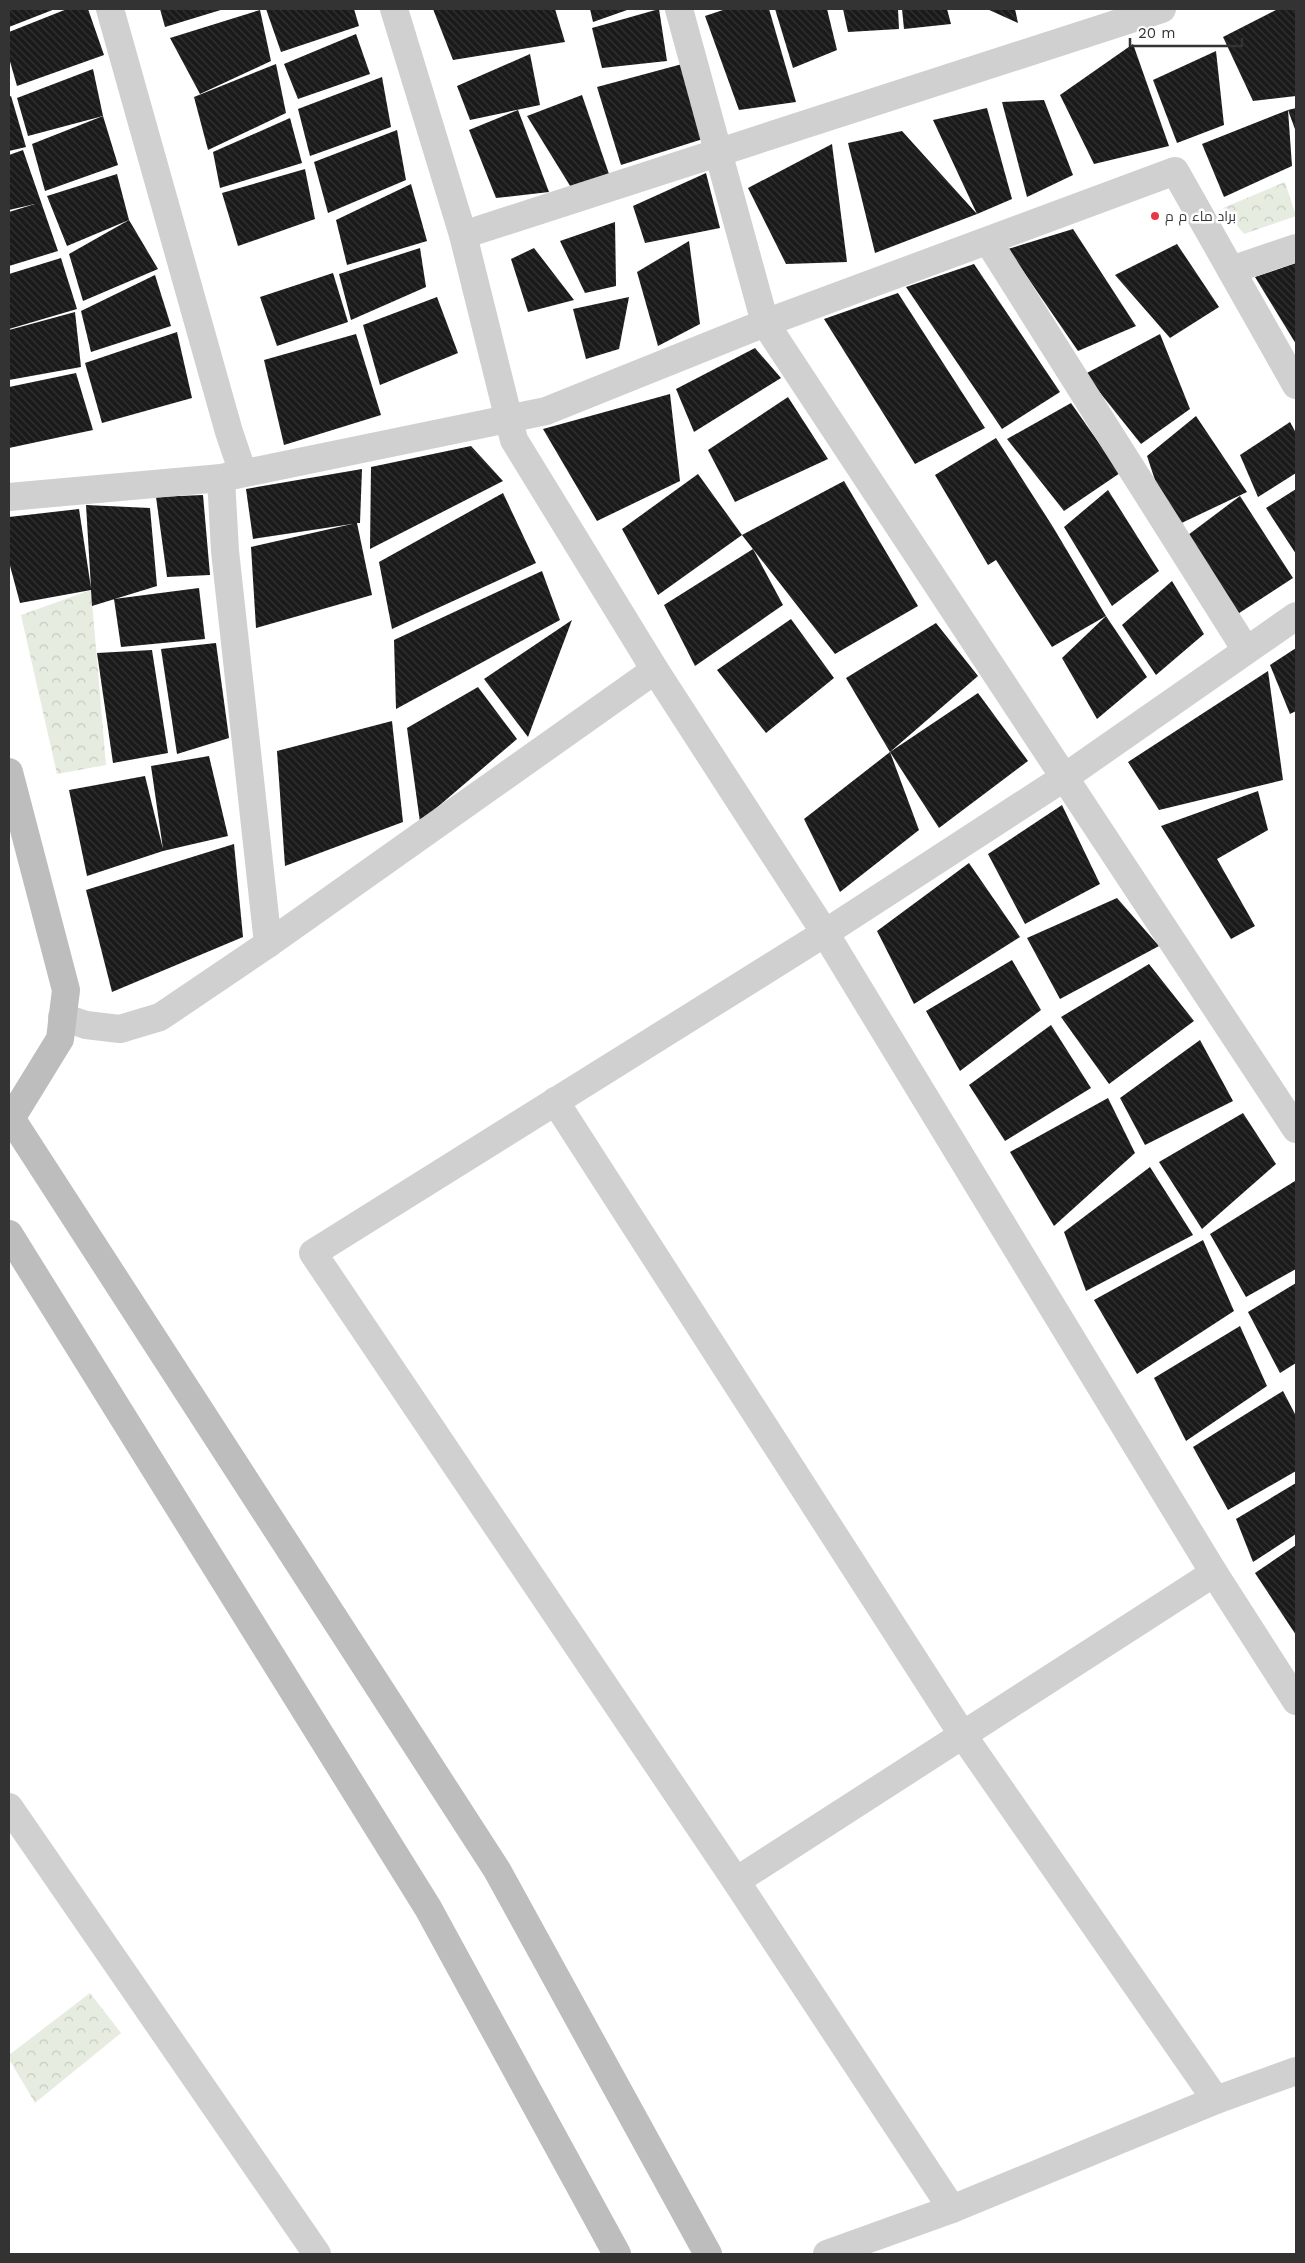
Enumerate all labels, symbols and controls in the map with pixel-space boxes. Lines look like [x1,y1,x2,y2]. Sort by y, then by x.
scale bar [1130,15,1242,47]
text: 20 m [1138,24,1176,42]
place label: براد ماء م م [1165,208,1236,226]
marker: براد ماء م م [1149,210,1161,222]

